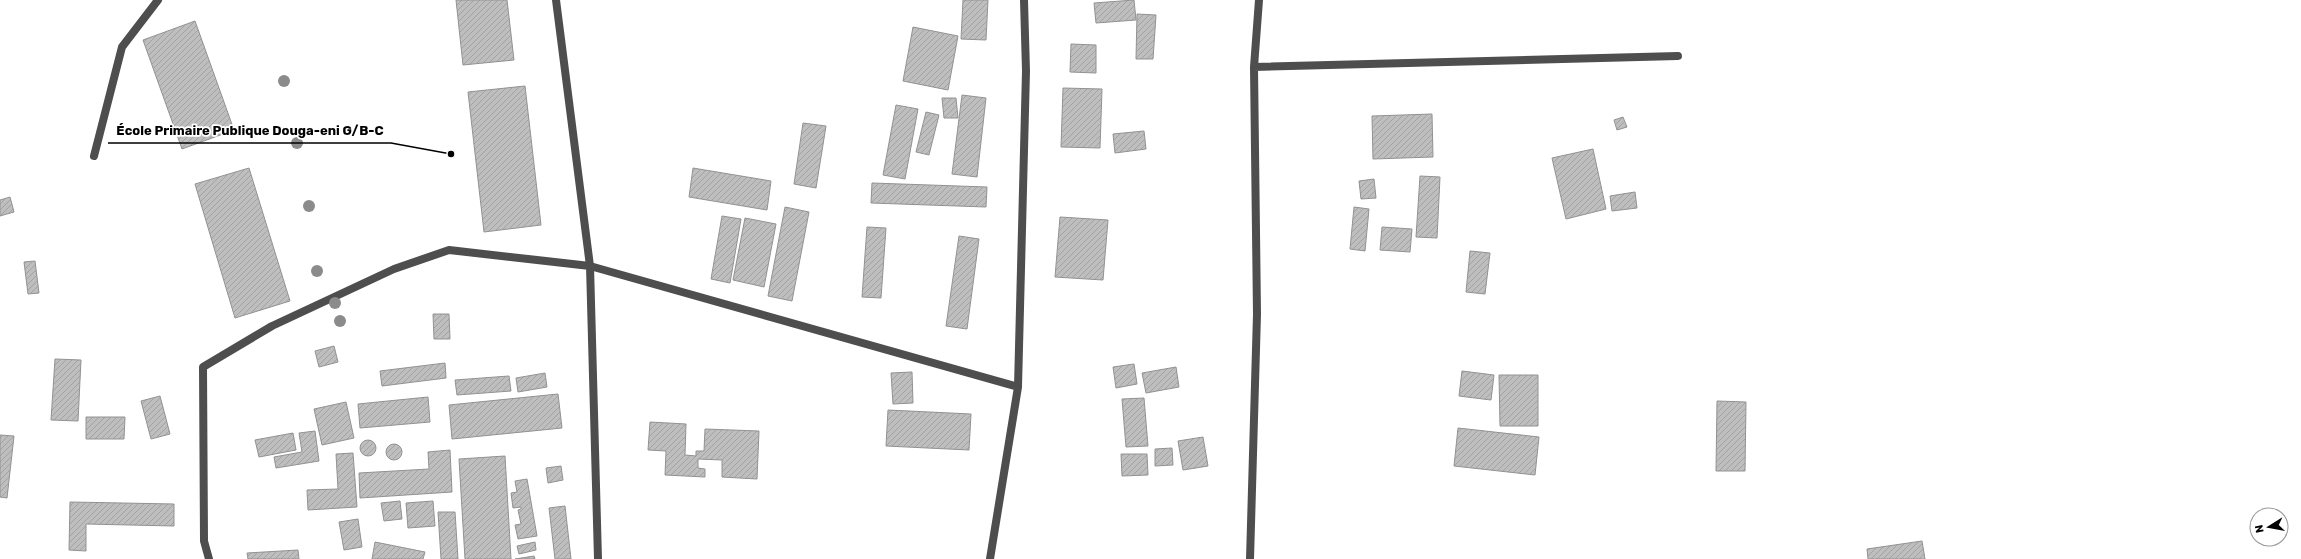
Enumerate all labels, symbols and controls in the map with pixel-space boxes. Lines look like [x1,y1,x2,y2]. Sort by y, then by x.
callout: École Primaire Publique Douga-eni G/B-C [108,118,391,143]
text: École Primaire Publique Douga-eni G/B-C [116,123,384,138]
north arrow [2249,507,2289,547]
text: N [2253,524,2267,534]

